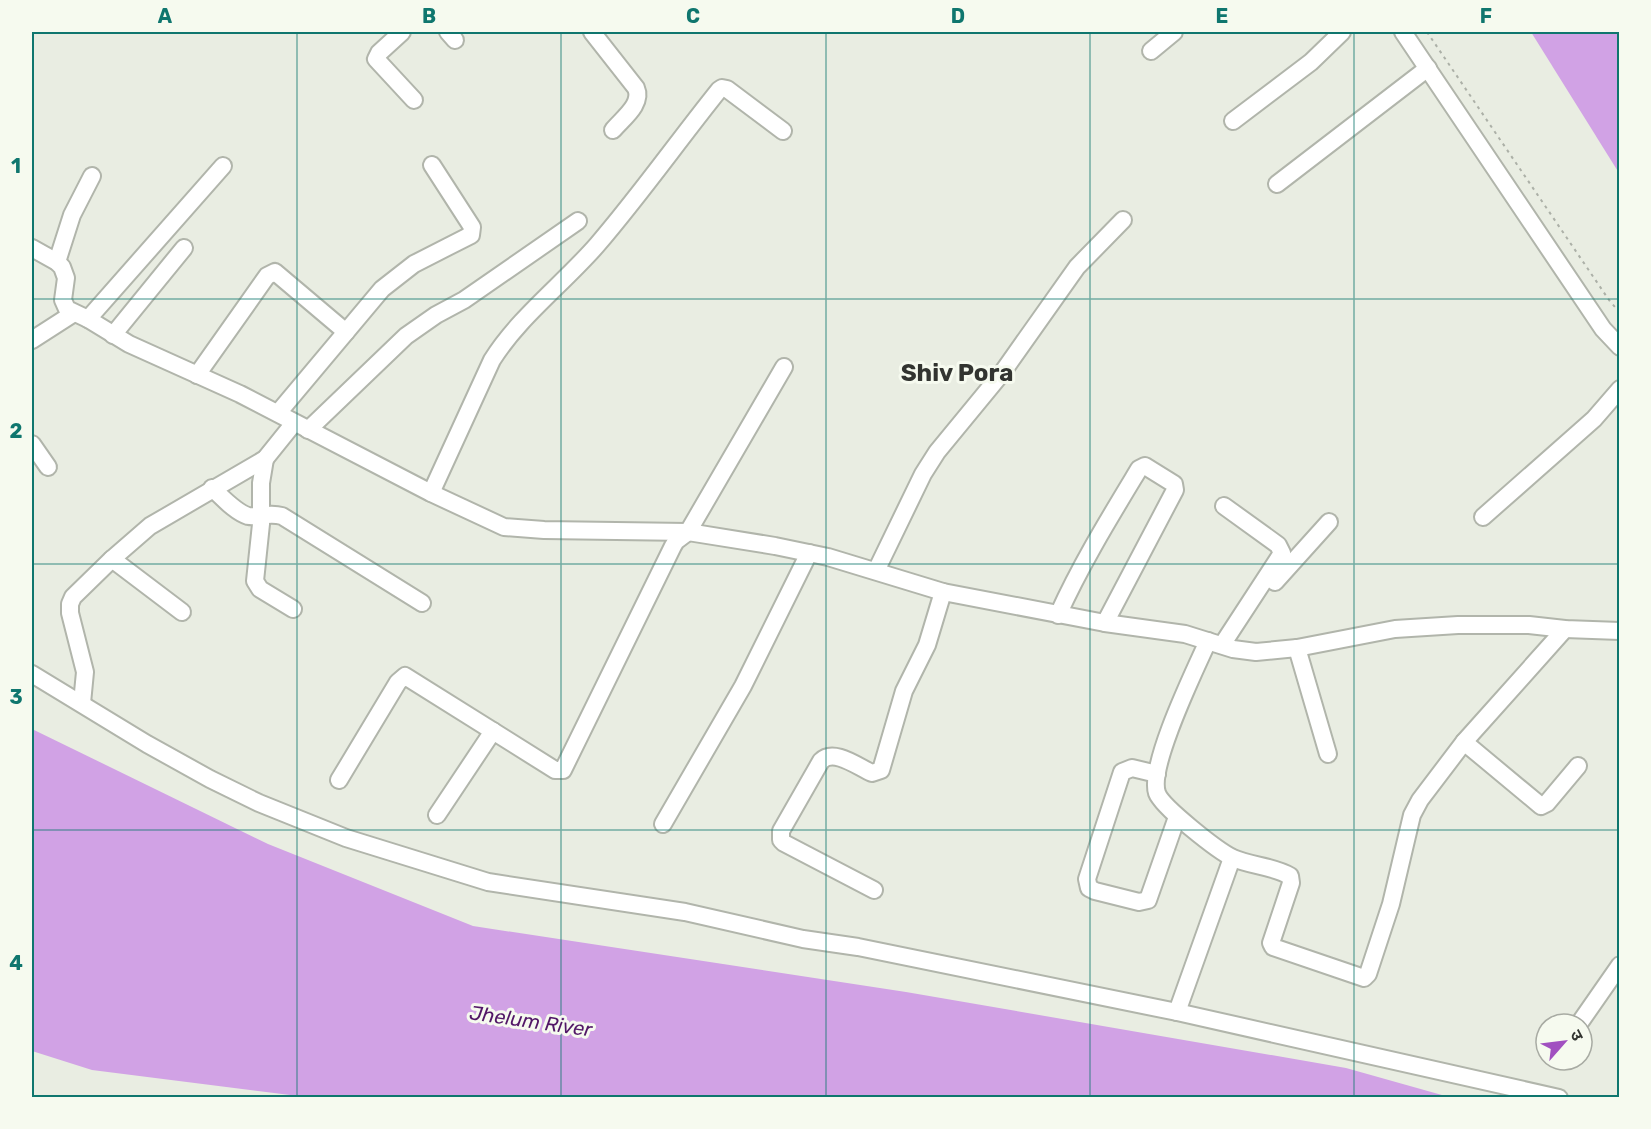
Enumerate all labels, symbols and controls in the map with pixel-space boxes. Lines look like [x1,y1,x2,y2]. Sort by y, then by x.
text: A [158,4,173,28]
text: B [422,4,436,28]
text: C [686,4,700,28]
text: D [951,4,965,28]
text: E [1216,4,1228,28]
text: F [1480,4,1492,28]
text: 1 [11,154,21,178]
district label: Shiv Pora [901,359,1013,387]
text: 2 [10,419,23,443]
text: 3 [9,685,23,709]
text: 4 [9,951,23,975]
water label: Jhelum River [468,1001,595,1042]
north arrow [1534,1012,1594,1072]
text: उ [1566,1027,1588,1044]

